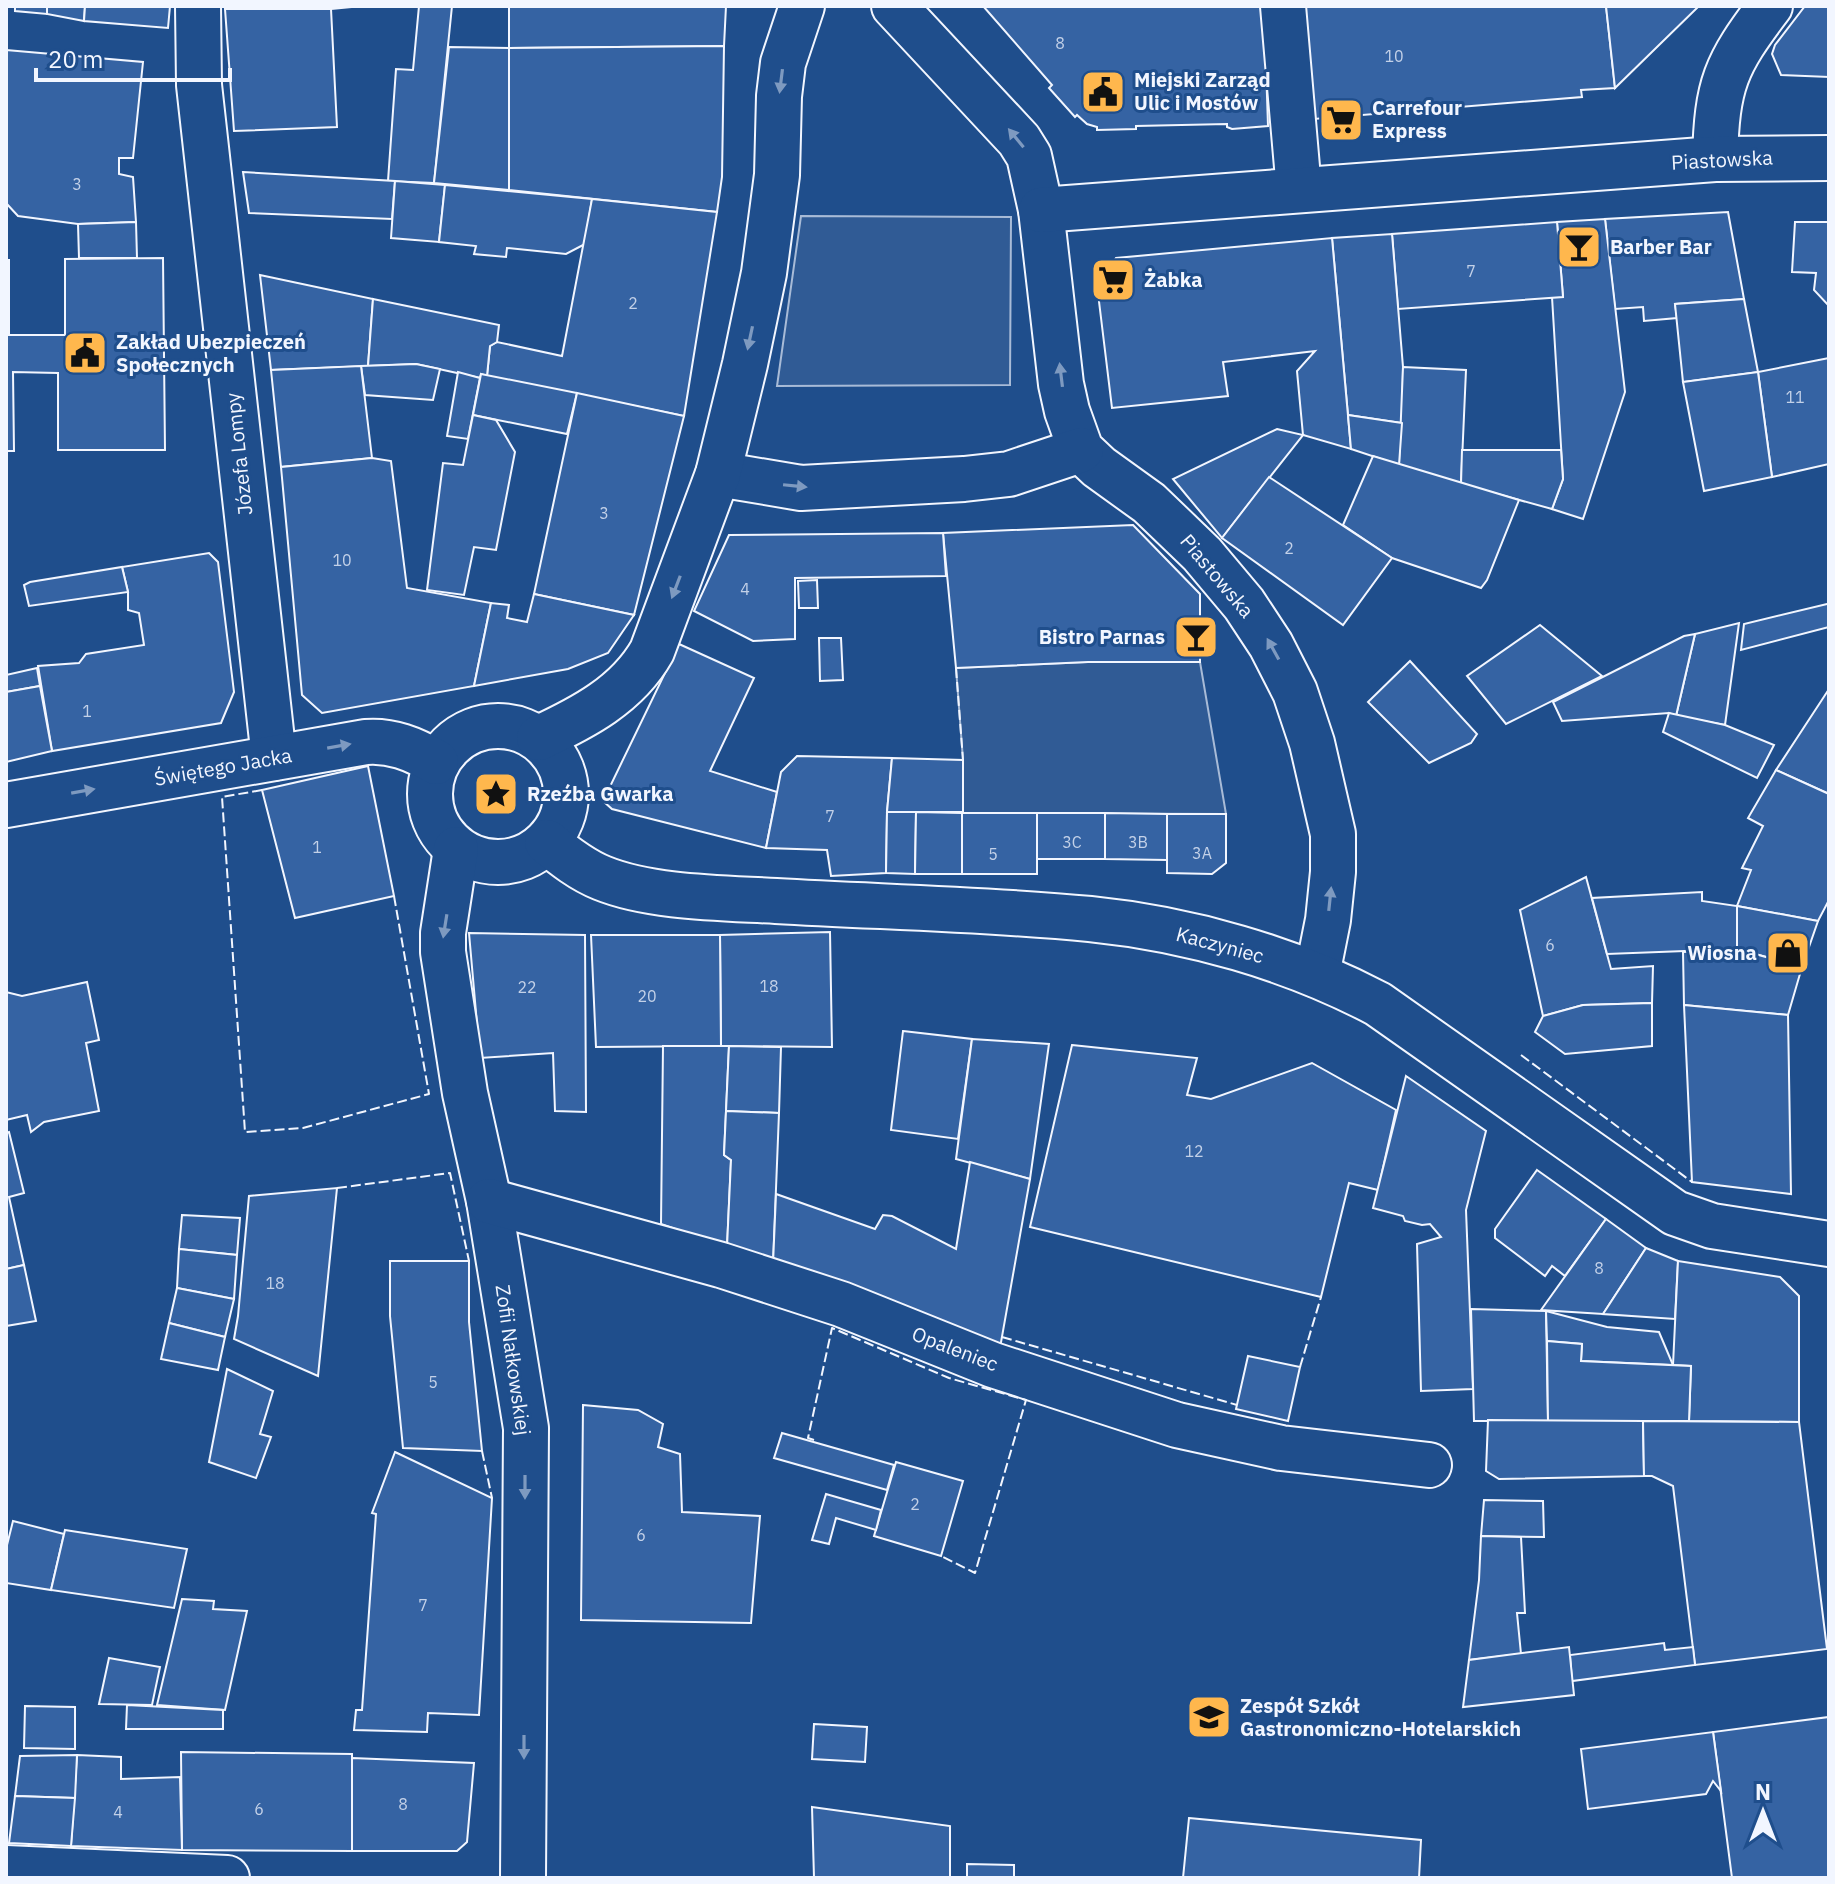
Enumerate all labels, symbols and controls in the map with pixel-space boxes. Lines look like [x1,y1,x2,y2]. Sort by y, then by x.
scale bar [36,32,230,82]
house number: 8 [1055,33,1065,53]
text: 20 m [48,43,103,75]
house number: 10 [1384,46,1404,66]
place label: Miejski Zarząd Ulic i Mostów [1134,66,1271,116]
public building icon: Miejski Zarząd Ulic i Mostów [1079,68,1127,116]
one-way arrow [774,69,787,94]
place label: Carrefour Express [1372,94,1462,144]
supermarket icon: Carrefour Express [1317,96,1365,144]
one-way arrow [1008,128,1024,148]
street label: Piastowska [1671,143,1774,176]
house number: 3 [72,174,82,194]
bar icon: Barber Bar [1555,223,1603,271]
place label: Barber Bar [1610,233,1712,260]
supermarket icon: Żabka [1089,256,1137,304]
house number: 7 [1466,261,1476,281]
place label: Żabka [1144,266,1203,293]
house number: 2 [628,293,638,313]
one-way arrow [744,326,756,351]
place label: Zakład Ubezpieczeń Społecznych [116,328,306,378]
public building icon: Zakład Ubezpieczeń Społecznych [61,329,109,377]
one-way arrow [1054,362,1067,387]
house number: 11 [1785,387,1805,407]
street label: Józefa Lompy [219,391,258,517]
one-way arrow [783,479,808,492]
house number: 3 [599,503,609,523]
street label: Piastowska [1174,528,1261,624]
house number: 2 [1284,538,1294,558]
house number: 10 [332,550,352,570]
one-way arrow [669,575,682,599]
house number: 4 [740,579,750,599]
bar icon: Bistro Parnas [1172,613,1220,661]
place label: Bistro Parnas [1039,623,1165,650]
one-way arrow [1266,638,1280,661]
house number: 1 [82,701,92,721]
one-way arrow [327,740,352,752]
street label: Świętego Jacka [152,741,294,792]
place icon: Rzeźba Gwarka [472,770,520,818]
place label: Rzeźba Gwarka [527,780,674,807]
one-way arrow [71,785,96,797]
house number: 7 [825,806,835,826]
house number: 3C [1062,832,1082,852]
house number: 3B [1128,832,1148,852]
house number: 1 [312,837,322,857]
house number: 3A [1192,843,1212,863]
house number: 5 [988,844,998,864]
one-way arrow [1324,886,1337,911]
one-way arrow [438,914,451,939]
street label: Kaczyniec [1173,920,1267,969]
shop icon: Wiosna [1764,929,1812,977]
house number: 6 [1545,935,1555,955]
place label: Wiosna [1687,939,1757,966]
house number: 18 [759,976,779,996]
house number: 22 [517,977,537,997]
house number: 20 [637,986,657,1006]
house number: 12 [1184,1141,1204,1161]
house number: 8 [1594,1258,1604,1278]
house number: 18 [265,1273,285,1293]
street label: Zofii Nałkowskiej [490,1283,537,1437]
street label: Opaleniec [908,1320,1002,1377]
house number: 5 [428,1372,438,1392]
one-way arrow [519,1475,531,1500]
house number: 2 [910,1494,920,1514]
house number: 6 [636,1525,646,1545]
house number: 7 [418,1595,428,1615]
place label: Zespół Szkół Gastronomiczno-Hotelarskich [1240,1692,1521,1742]
school or university icon: Zespół Szkół Gastronomiczno-Hotelarskich [1185,1693,1233,1741]
one-way arrow [518,1735,530,1760]
north arrow [1723,1772,1803,1852]
text: N [1755,1777,1771,1806]
house number: 8 [398,1794,408,1814]
house number: 6 [254,1799,264,1819]
house number: 4 [113,1802,123,1822]

